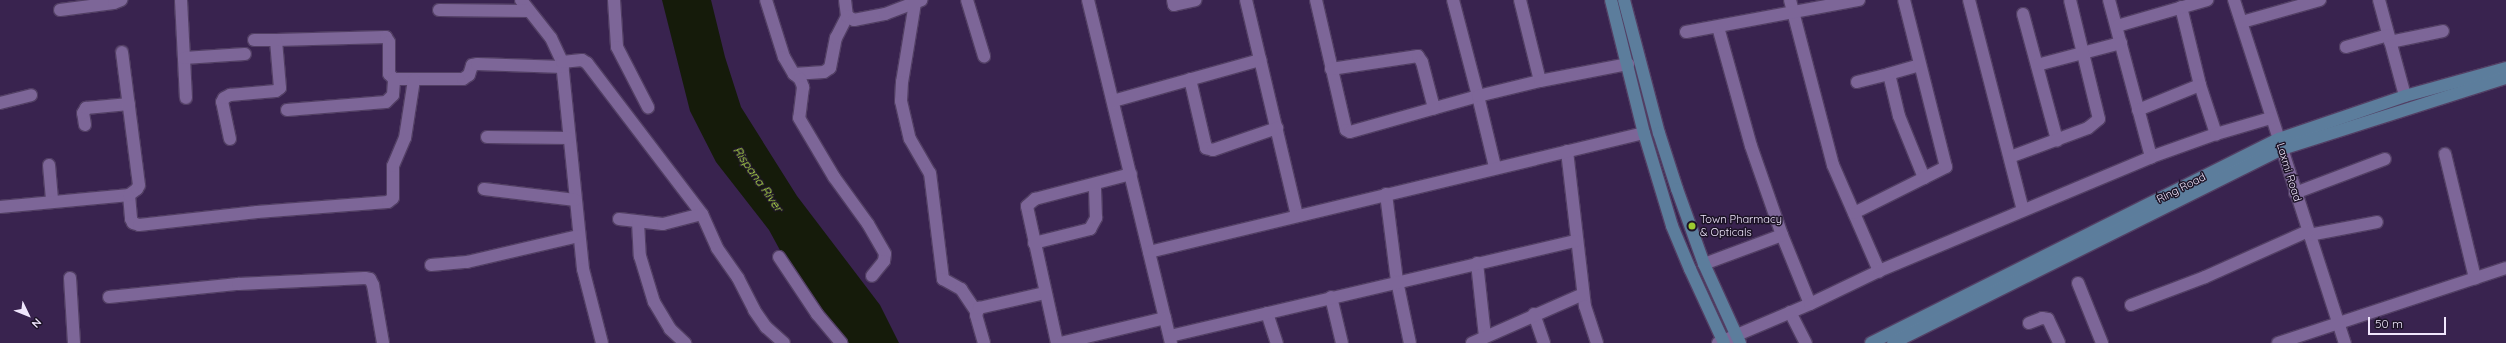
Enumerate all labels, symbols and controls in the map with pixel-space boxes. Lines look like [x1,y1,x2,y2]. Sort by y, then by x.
street label: Laxmi Road [2274,141,2304,203]
water label: Rispana River [730,144,786,214]
street label: Ring Road [2154,170,2208,206]
place label: Town Pharmacy & Opticals [1700,213,1782,239]
marker: Town Pharmacy & Opticals [1687,221,1697,231]
north arrow [8,295,48,335]
scale bar [2370,309,2448,335]
text: N [29,315,45,331]
text: 50 m [2375,316,2403,331]

